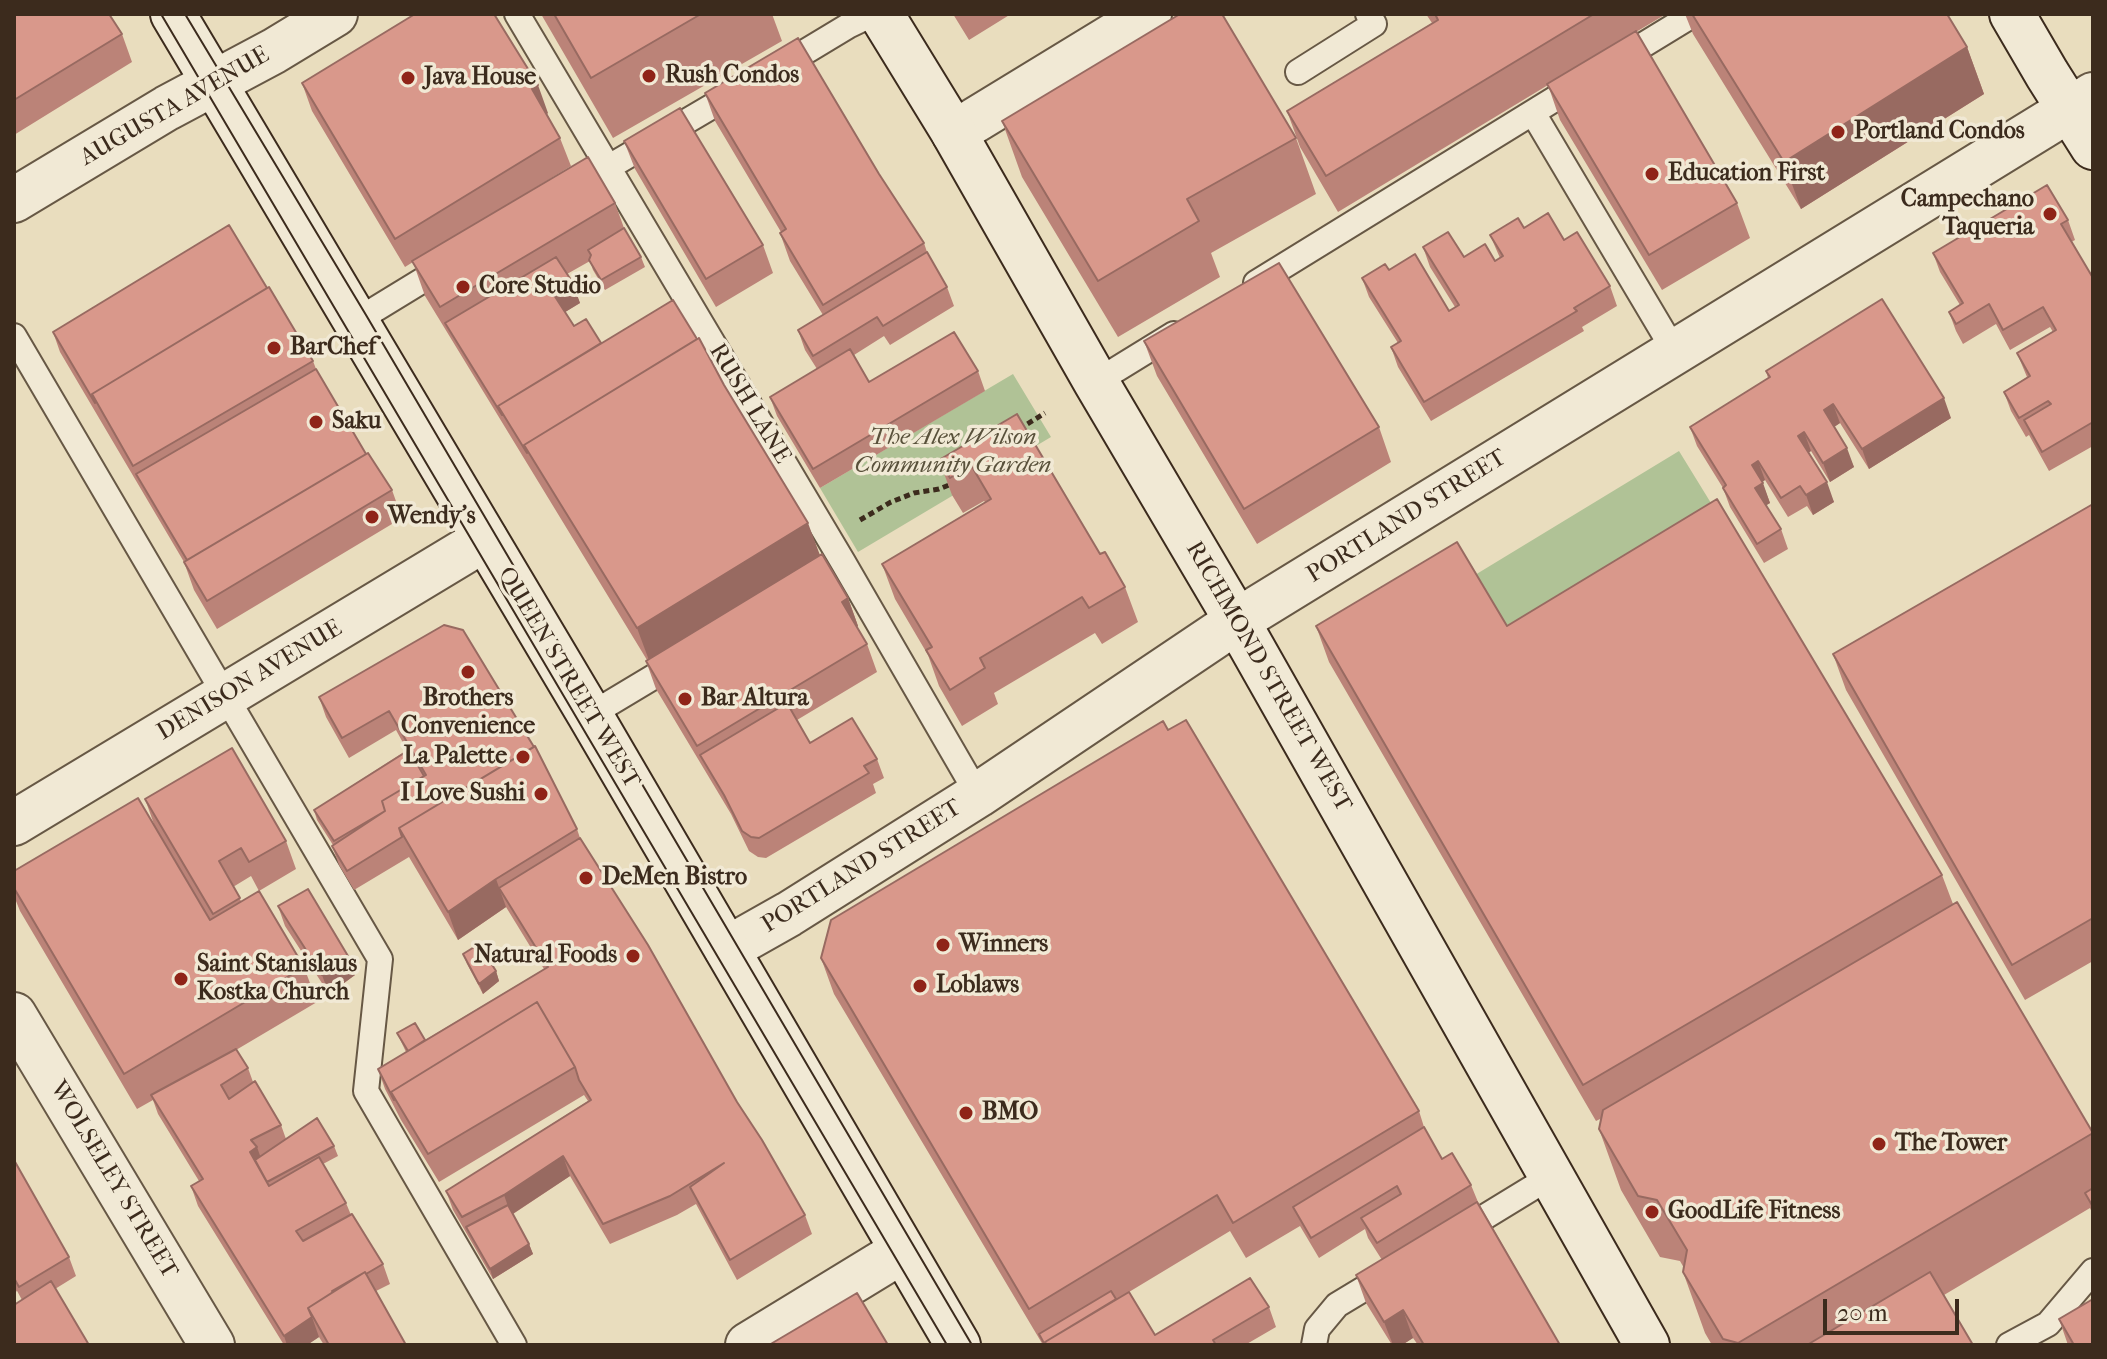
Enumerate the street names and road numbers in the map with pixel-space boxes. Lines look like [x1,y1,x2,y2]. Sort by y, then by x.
street label: AUGUSTA AVENUE [75,41,275,173]
street label: RUSH LANE [702,339,796,469]
street label: PORTLAND STREET [1302,444,1512,590]
street label: RICHMOND STREET WEST [1179,537,1357,817]
street label: QUEEN STREET WEST [491,562,645,794]
street label: DENISON AVENUE [152,614,348,748]
street label: PORTLAND STREET [757,794,967,940]
street label: WOLSELEY STREET [43,1076,183,1284]

